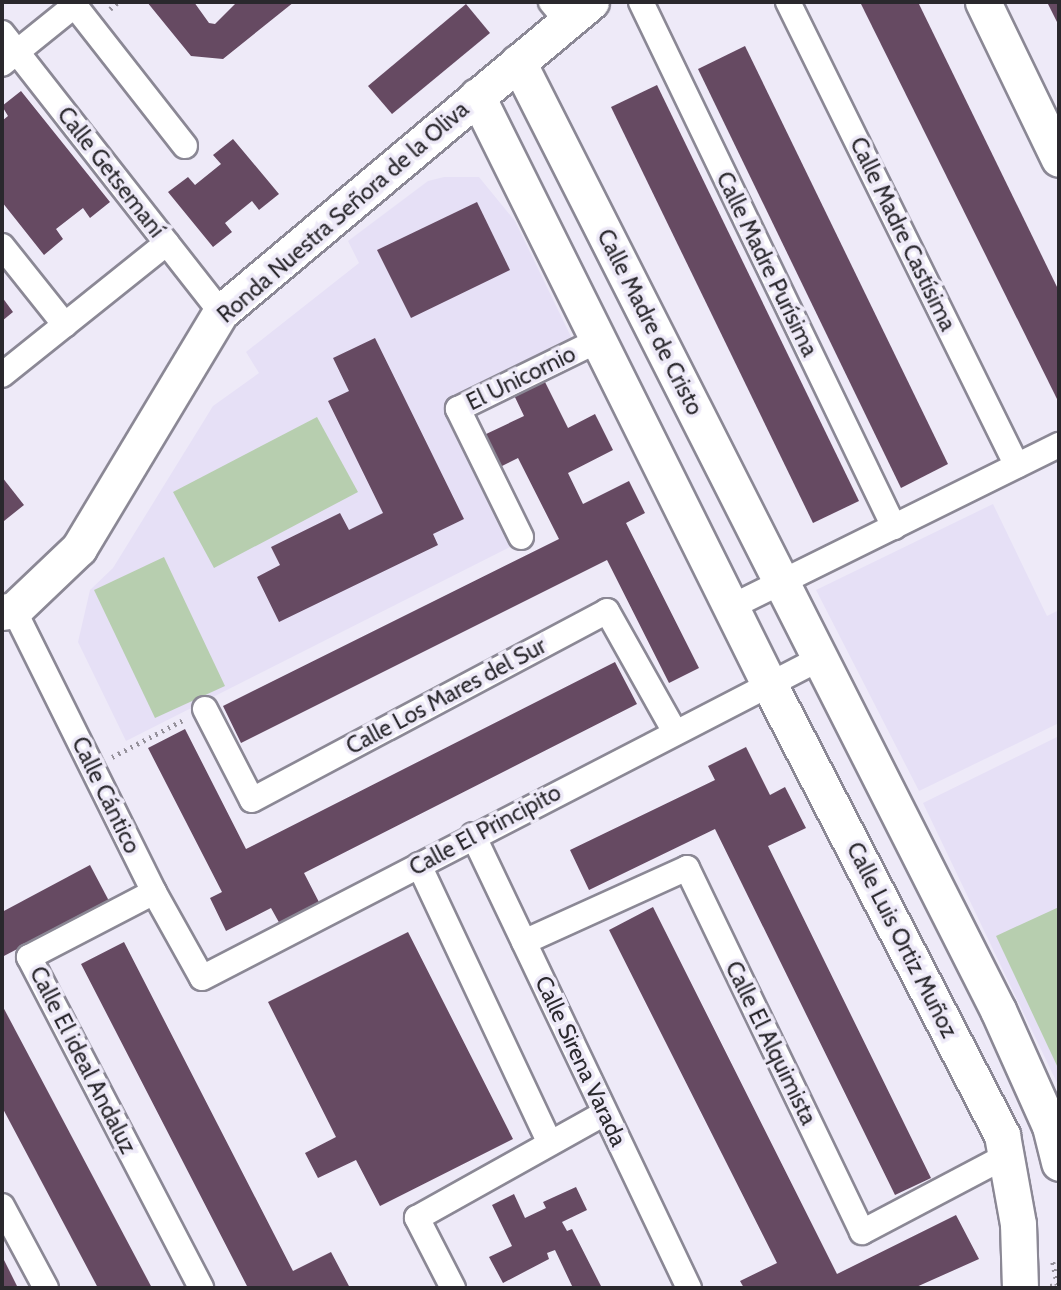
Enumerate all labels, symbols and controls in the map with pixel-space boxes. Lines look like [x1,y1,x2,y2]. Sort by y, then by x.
street label: Ronda Nuestra Señora de la Oliva [212,95,474,329]
street label: Calle Getsemaní [51,101,171,243]
street label: Calle Madre Castísima [844,133,962,335]
street label: Calle Madre Purísima [710,167,824,361]
street label: Calle Madre de Cristo [591,224,709,420]
street label: El Unicornio [462,340,580,416]
street label: Calle Los Mares del Sur [341,632,551,760]
street label: Calle Cántico [66,732,146,858]
street label: Calle El Principito [405,778,565,882]
street label: Calle Luis Ortiz Muñoz [841,838,963,1042]
street label: Calle El Alquimista [719,957,823,1129]
street label: Calle El ideal Andaluz [24,962,142,1158]
street label: Calle Sirena Varada [529,971,633,1151]

